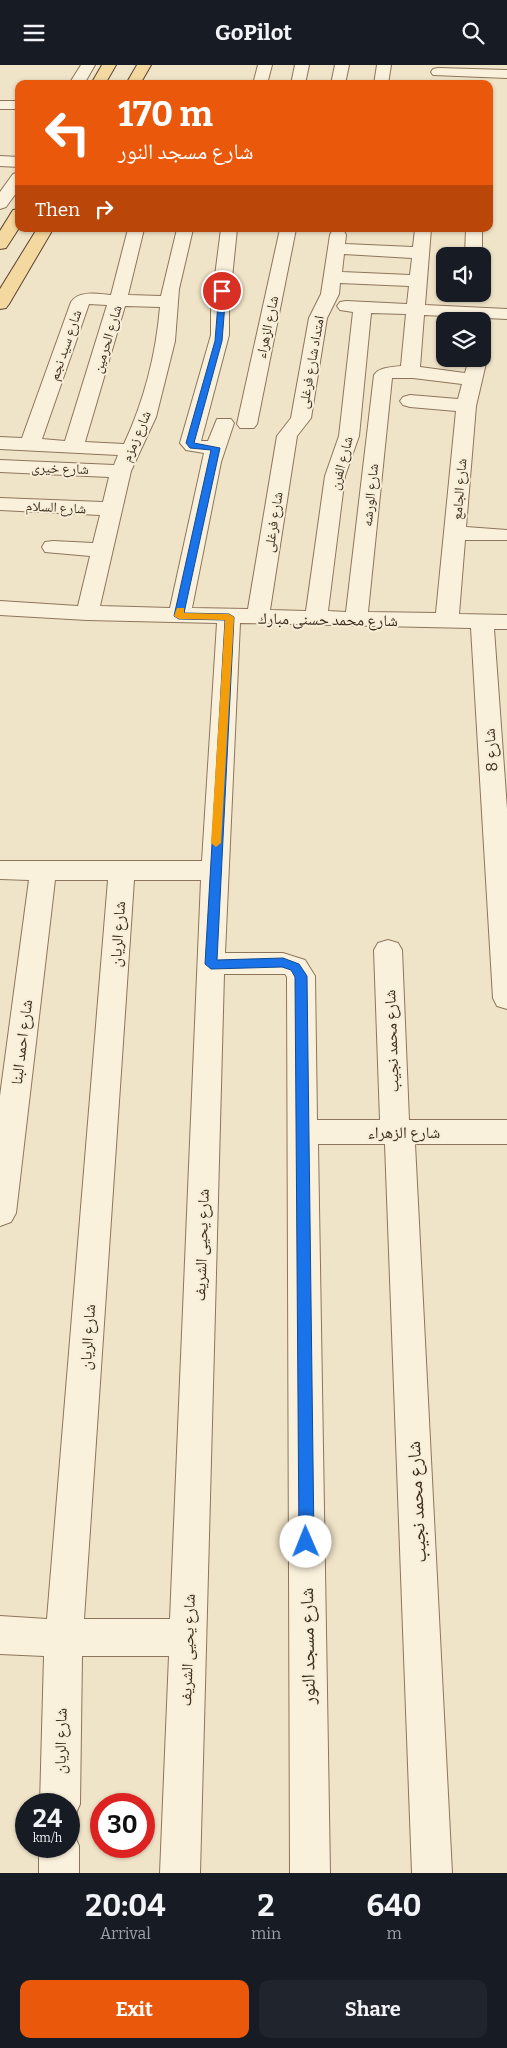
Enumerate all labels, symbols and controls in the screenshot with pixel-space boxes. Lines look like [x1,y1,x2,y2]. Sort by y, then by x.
icon: menu [20,19,48,47]
text: GoPilot [215,19,292,46]
icon: search [459,19,487,47]
text: 170 m [118,93,213,135]
icon: left [35,100,100,165]
text: شارع مسجد النور [118,138,253,165]
icon: right [90,195,118,223]
text: Then [35,198,80,221]
map controls [436,247,491,367]
button: sound [436,247,491,302]
pin [201,270,243,312]
icon: arrive [208,277,236,305]
street label: شارع الزهراء [253,294,283,360]
street label: شارع الحرمين [89,303,127,376]
street label: شارع سيد نجم [45,308,86,383]
button: layers [436,312,491,367]
street label: امتداد شارع فرغلى [295,314,329,410]
street label: شارع زمزم [118,408,156,465]
street label: شارع الفرن [326,434,358,492]
street label: شارع الجامع [448,458,472,521]
street label: شارع خيرى [31,459,89,479]
street label: شارع الورشه [359,463,383,527]
street label: شارع فرغلى [260,491,288,554]
street label: شارع السلام [25,497,87,519]
street label: شارع محمد حسنى مبارك [258,609,398,631]
street label: شارع 8 [480,728,502,772]
street label: شارع الريان [106,900,130,968]
street label: شارع محمد نجيب [380,989,404,1093]
street label: شارع احمد البنا [7,998,37,1086]
street label: شارع الزهراء [368,1123,440,1143]
street label: شارع يحيى الشريف [190,1188,214,1302]
street label: شارع الريان [76,1303,100,1371]
street label: شارع محمد نجيب [402,1440,431,1564]
position arrow [279,1515,331,1567]
street label: شارع مسجد النور [295,1587,320,1706]
street label: شارع يحيى الشريف [176,1593,200,1707]
street label: شارع الريان [50,1708,72,1774]
speed limit sign: 30 [90,1793,155,1858]
text: 24 [33,1804,62,1834]
text: km/h [33,1831,62,1845]
text: 20:04 [85,1888,166,1924]
text: 2 [258,1888,274,1924]
text: 640 [366,1888,422,1924]
text: Arrival [100,1924,151,1943]
text: min [251,1924,281,1943]
text: m [386,1924,402,1943]
button: Exit [20,1980,249,2038]
button: Share [259,1980,487,2038]

